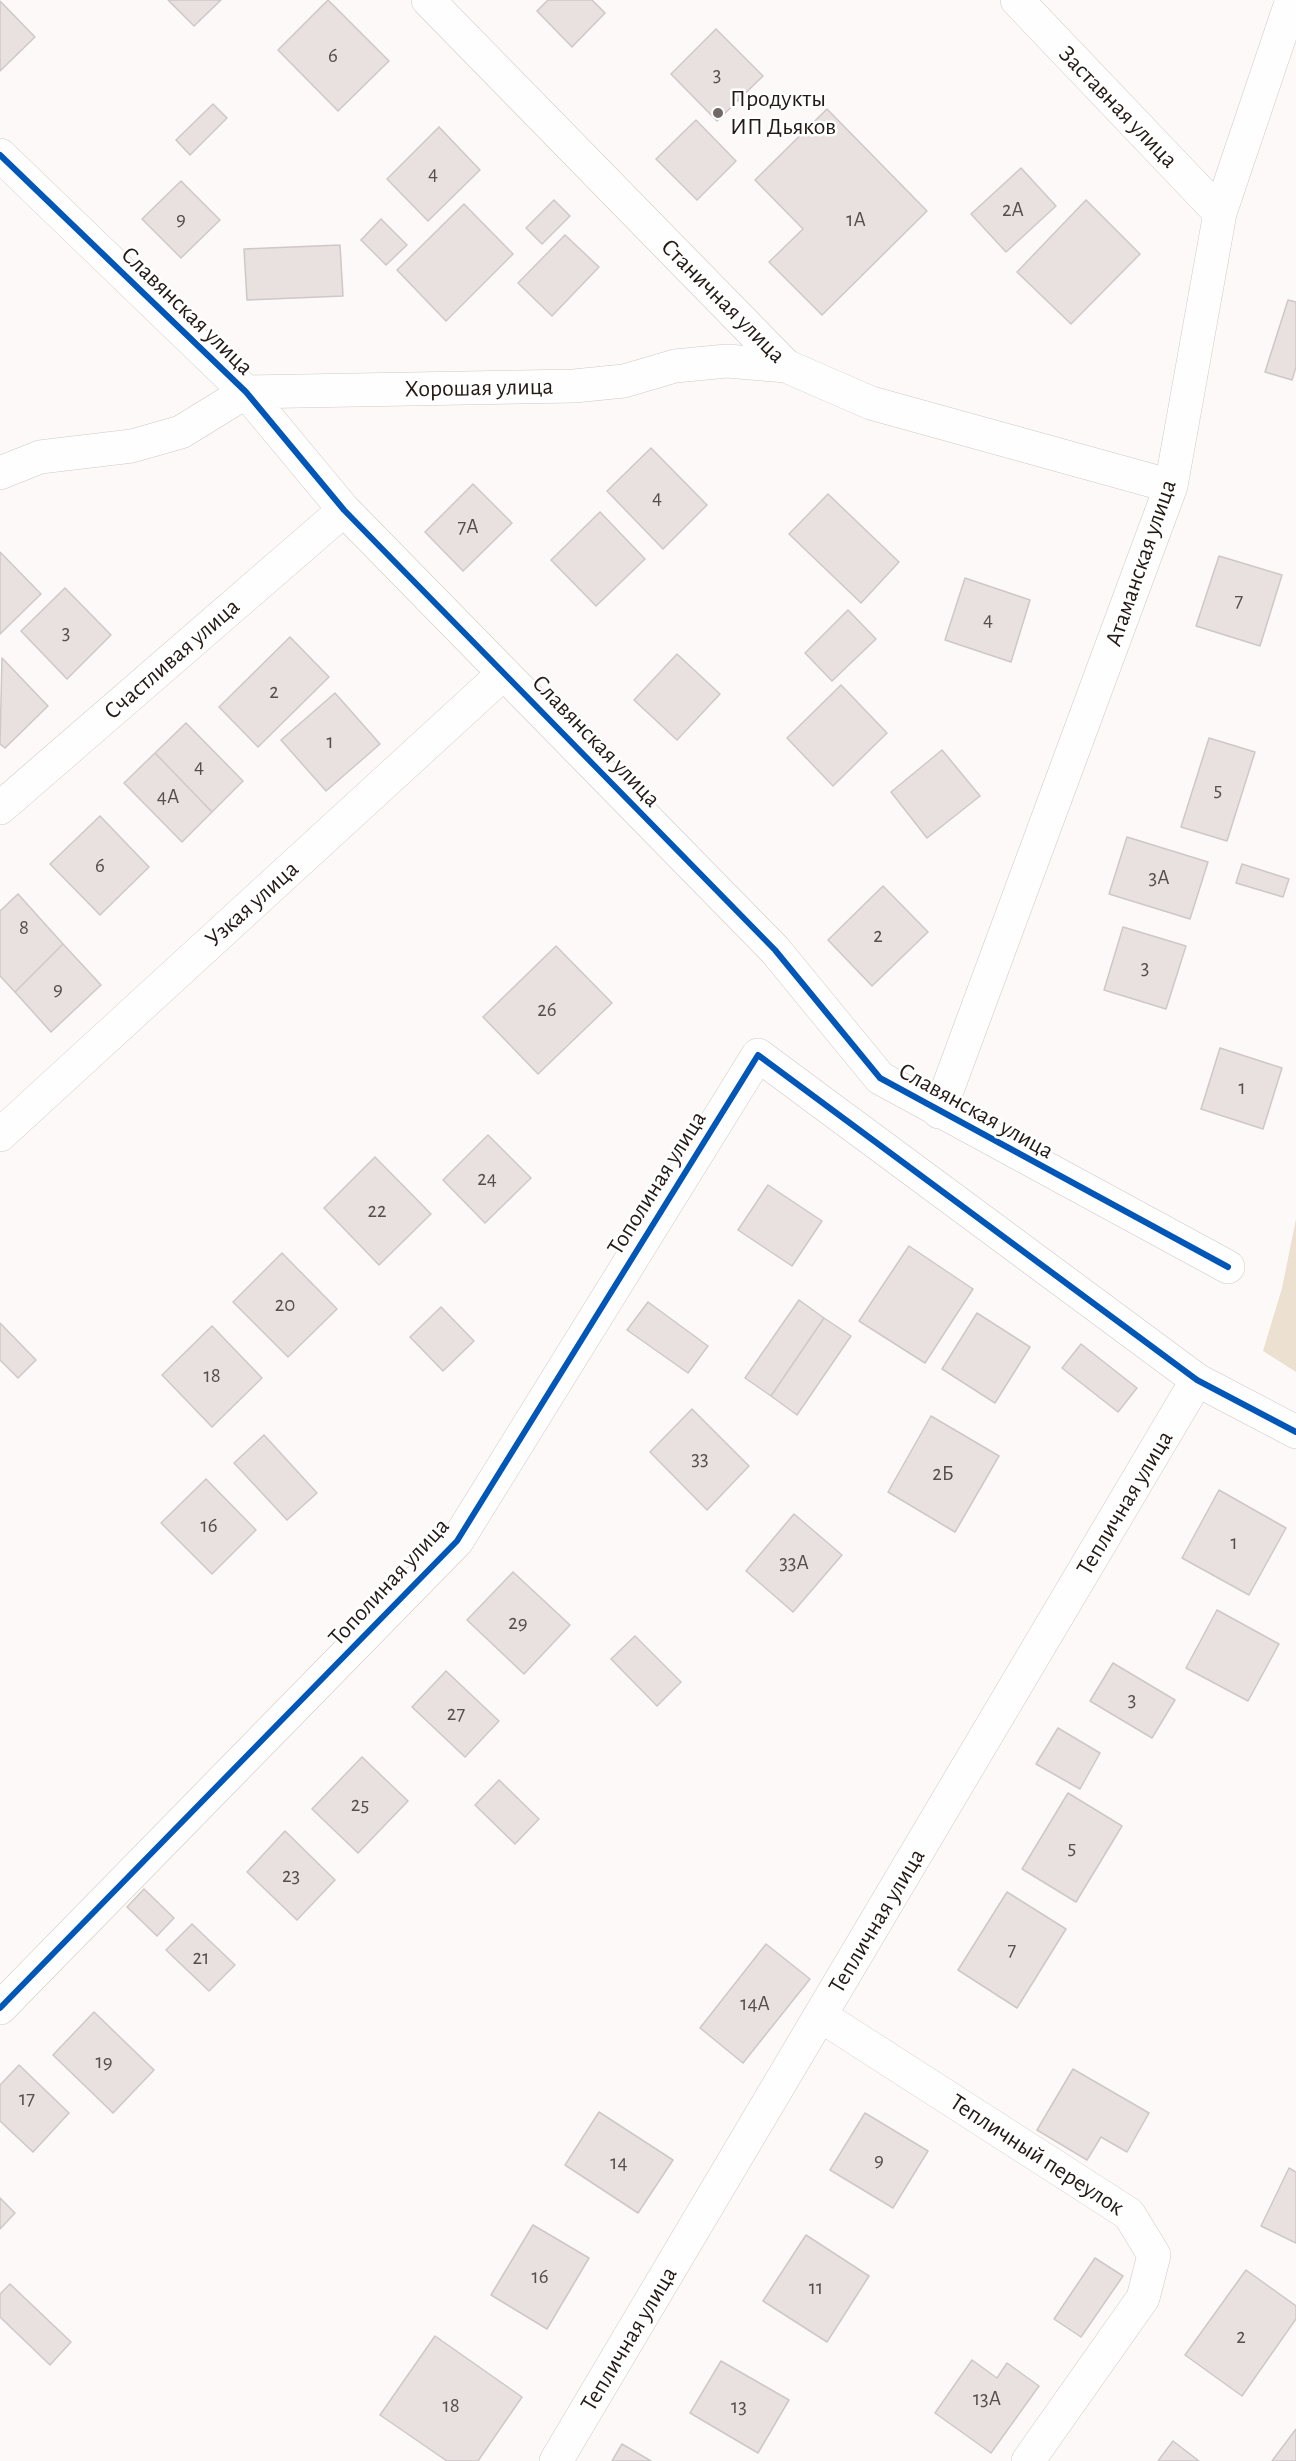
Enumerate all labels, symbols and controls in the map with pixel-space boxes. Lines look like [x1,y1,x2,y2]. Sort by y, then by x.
street label: Заставная улица [1052,40,1184,174]
house number: 6 [328,43,338,69]
house number: 3 [713,62,721,88]
place label: Продукты ИП Дьяков [730,85,836,141]
marker: Продукты ИП Дьяков [711,106,725,120]
house number: 4 [428,161,438,187]
house number: 2А [1002,197,1024,223]
house number: 9 [176,206,186,232]
house number: 1А [846,207,866,233]
street label: Станичная улица [655,233,791,369]
street label: Славянская улица [115,241,259,381]
street label: Хорошая улица [404,372,554,404]
street label: Атаманская улица [1099,476,1183,650]
house number: 4 [652,485,662,511]
house number: 7А [457,514,479,540]
house number: 7 [1235,588,1243,614]
street label: Счастливая улица [98,592,246,726]
house number: 4 [983,607,993,633]
house number: 3 [62,620,70,646]
street label: Славянская улица [526,669,666,813]
house number: 2 [269,679,279,705]
house number: 1 [326,729,334,755]
house number: 4 [194,754,204,780]
house number: 5 [1214,777,1222,803]
house number: 4А [157,784,179,810]
house number: 6 [95,853,105,879]
street label: Узкая улица [199,855,305,953]
house number: 3А [1149,865,1169,891]
house number: 8 [19,915,29,941]
house number: 2 [873,923,883,949]
house number: 3 [1141,955,1149,981]
house number: 9 [53,976,63,1002]
house number: 26 [537,997,557,1023]
street label: Славянская улица [893,1056,1059,1166]
house number: 1 [1238,1075,1246,1101]
street label: Тополиная улица [601,1106,713,1260]
house number: 24 [477,1166,497,1192]
house number: 22 [367,1198,387,1224]
house number: 20 [275,1292,295,1318]
house number: 18 [203,1363,221,1389]
street label: Тепличная улица [1071,1425,1179,1581]
house number: 33 [691,1446,709,1472]
house number: 2Б [932,1461,954,1487]
street label: Тополиная улица [322,1512,456,1652]
house number: 16 [200,1513,218,1539]
house number: 1 [1230,1530,1238,1556]
house number: 33А [779,1550,809,1576]
house number: 29 [508,1610,528,1636]
house number: 3 [1128,1687,1136,1713]
house number: 27 [447,1701,465,1727]
house number: 25 [351,1792,369,1818]
house number: 5 [1068,1835,1076,1861]
street label: Тепличная улица [823,1843,931,1999]
house number: 23 [282,1863,300,1889]
house number: 7 [1008,1937,1016,1963]
house number: 21 [193,1945,209,1971]
house number: 14А [740,1991,770,2017]
house number: 19 [95,2049,113,2075]
house number: 17 [19,2086,35,2112]
street label: Тепличный переулок [945,2088,1129,2222]
house number: 9 [874,2147,884,2173]
house number: 14 [610,2150,628,2176]
street label: Тепличная улица [575,2261,683,2417]
house number: 16 [531,2264,549,2290]
house number: 11 [809,2275,823,2301]
house number: 2 [1236,2324,1246,2350]
house number: 13А [973,2386,1001,2412]
house number: 18 [442,2393,460,2419]
house number: 13 [731,2394,747,2420]

